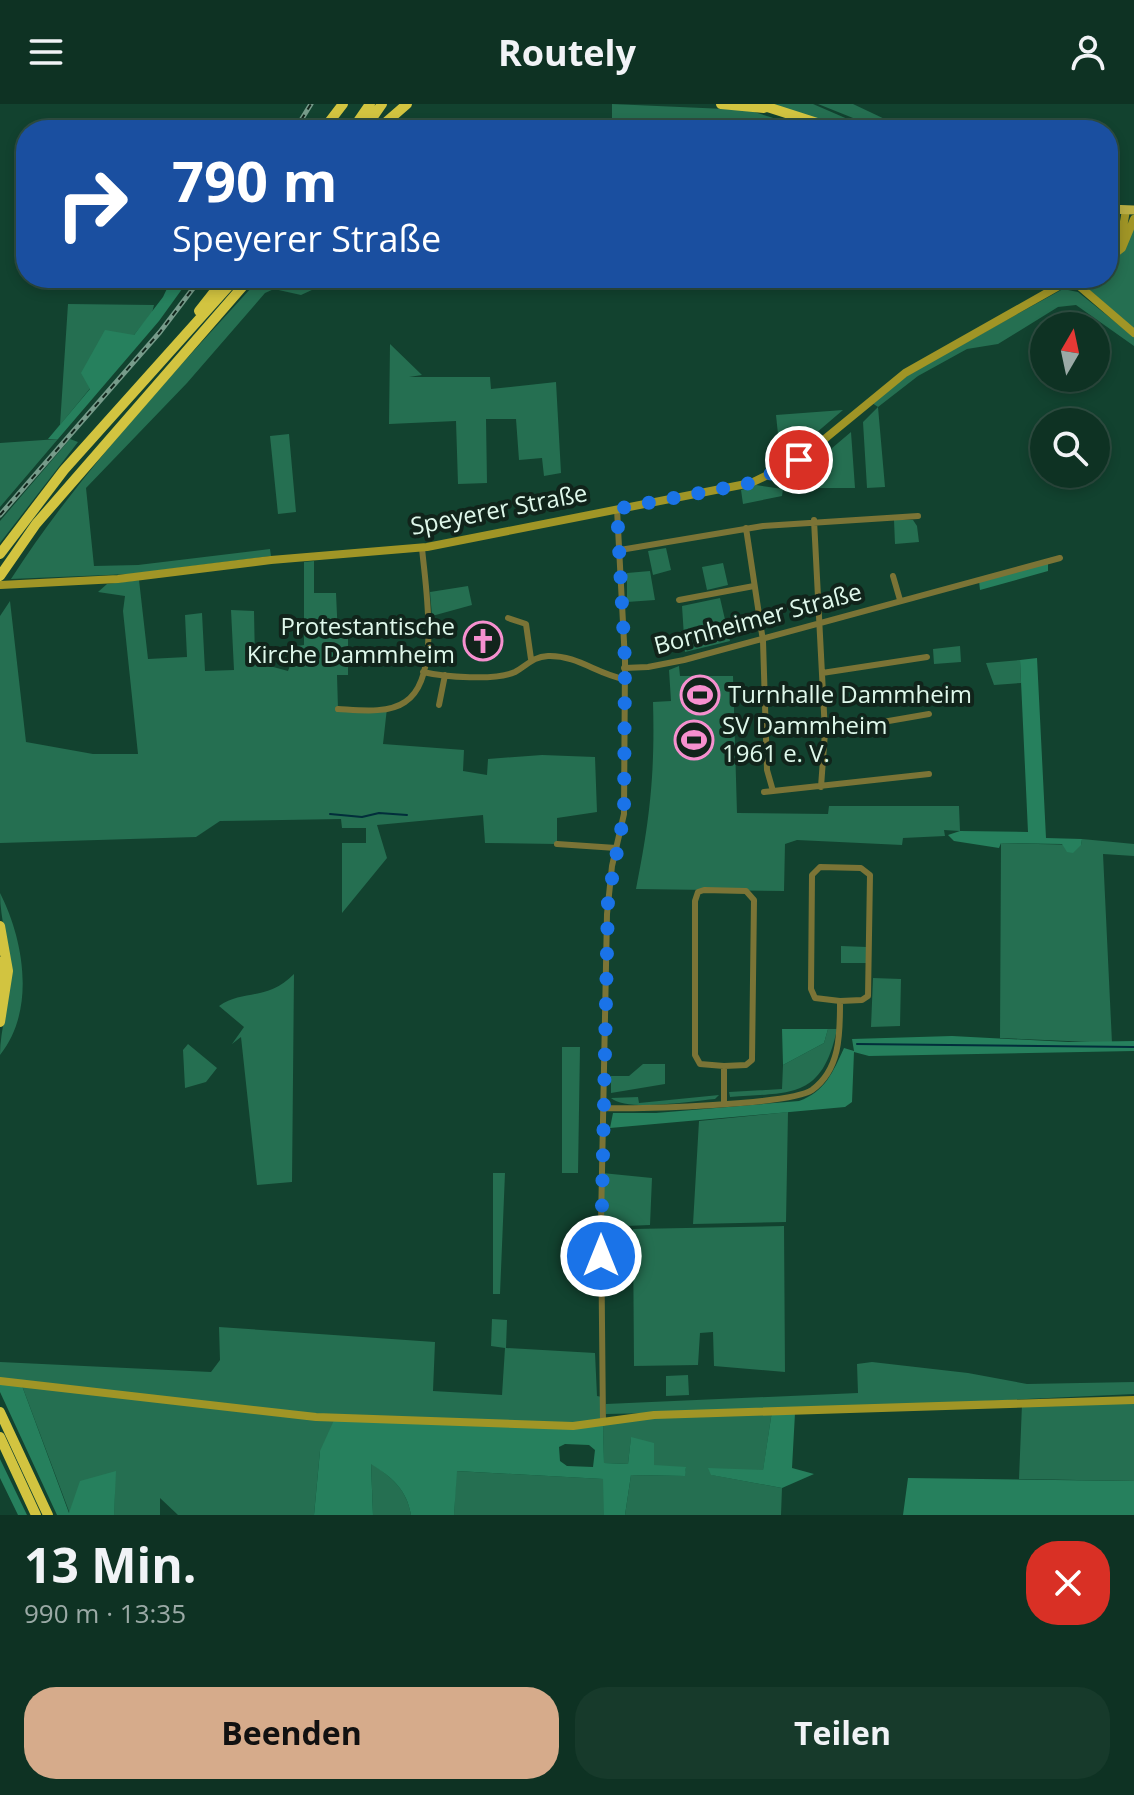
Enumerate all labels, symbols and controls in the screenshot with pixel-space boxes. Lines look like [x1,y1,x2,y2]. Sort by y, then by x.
text: Routely [498,28,636,77]
icon: menu [24,30,68,74]
icon: person [1066,30,1110,74]
text: 790 m [172,142,338,218]
icon: right [40,152,144,256]
text: Speyerer Straße [172,214,441,263]
north arrow [1030,312,1110,392]
map controls [1030,312,1110,488]
button: search [1030,408,1110,488]
pin [765,426,833,494]
icon: arrive [777,438,821,482]
street label: Speyerer Straße [407,475,590,542]
street label: Bornheimer Straße [650,574,865,661]
place label: Protestantische Kirche Dammheim [247,609,455,670]
church icon: Protestantische Kirche Dammheim [462,620,504,662]
sports icon: Turnhalle Dammheim [679,674,721,716]
place label: Turnhalle Dammheim [728,677,972,710]
place label: SV Dammheim 1961 e. V. [722,708,887,769]
sports icon: SV Dammheim 1961 e. V. [673,719,715,761]
position arrow [559,1214,643,1298]
text: 13 Min. [24,1532,197,1597]
button: close [1026,1541,1110,1625]
text: 990 m · 13:35 [24,1595,186,1631]
button: Beenden [24,1687,559,1779]
button: Teilen [575,1687,1110,1779]

